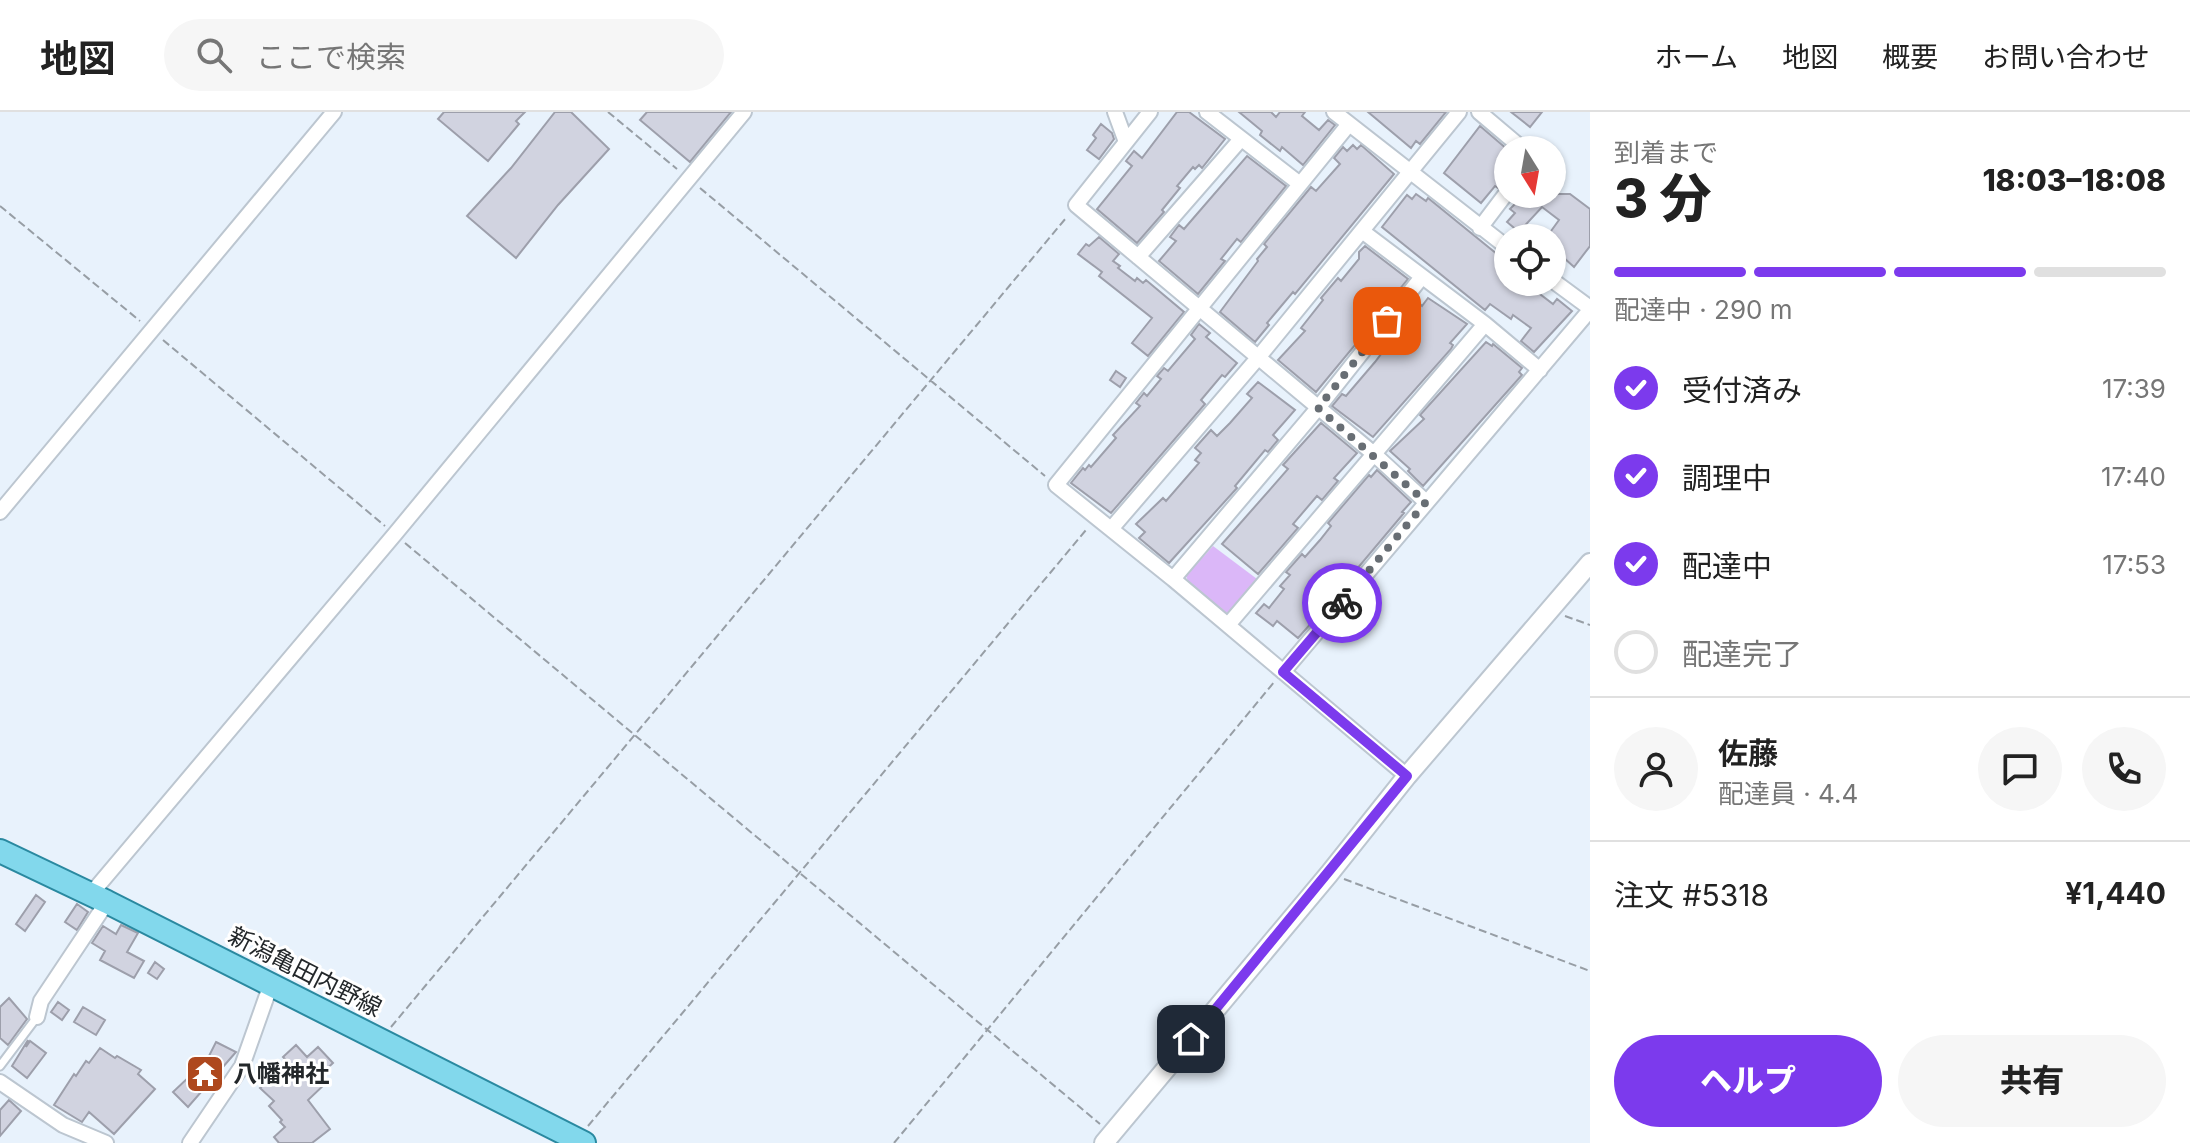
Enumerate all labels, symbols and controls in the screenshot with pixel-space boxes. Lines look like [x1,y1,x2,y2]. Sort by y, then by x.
search box [164,19,724,91]
icon: search [192,33,236,77]
text: 地図 [40,35,116,81]
text: ここで検索 [256,39,406,75]
text: ホーム [1655,40,1738,74]
text: 地図 [1782,40,1838,74]
text: 概要 [1882,40,1938,74]
text: お問い合わせ [1982,40,2150,74]
north arrow [1494,136,1566,208]
map controls [1494,136,1566,296]
text: 到着まで [1614,137,1718,168]
text: 18:03–18:08 [1982,162,2166,198]
text: 3 分 [1614,167,1712,230]
button: locate [1494,224,1566,296]
pin [1353,287,1421,355]
text: 配達中 · 290 m [1614,294,1793,325]
icon: bag [1365,299,1409,343]
icon: check [1614,366,1658,410]
text: 受付済み [1682,372,1802,408]
text: 17:39 [2102,373,2166,404]
icon: check [1614,454,1658,498]
text: 調理中 [1682,460,1772,496]
text: 17:40 [2101,461,2166,492]
icon: check [1614,542,1658,586]
text: 配達中 [1682,548,1772,584]
text: 17:53 [2102,549,2166,580]
courier [1302,563,1382,643]
icon: bike [1320,581,1364,625]
text: 配達完了 [1682,636,1802,672]
button: person [1614,727,1698,811]
button: chat [1978,727,2062,811]
button: phone [2082,727,2166,811]
text: 佐藤 [1718,735,1778,771]
text: 配達員 · 4.4 [1718,778,1858,809]
text: ¥1,440 [2065,875,2166,911]
text: 注文 #5318 [1614,877,1769,913]
street label: 新潟亀田内野線 [224,920,387,1023]
pin [1157,1005,1225,1073]
icon: home [1169,1017,1213,1061]
button: ヘルプ [1614,1035,1882,1127]
button: 共有 [1898,1035,2166,1127]
temple icon: 八幡神社 [184,1053,226,1095]
place label: 八幡神社 [233,1059,329,1088]

